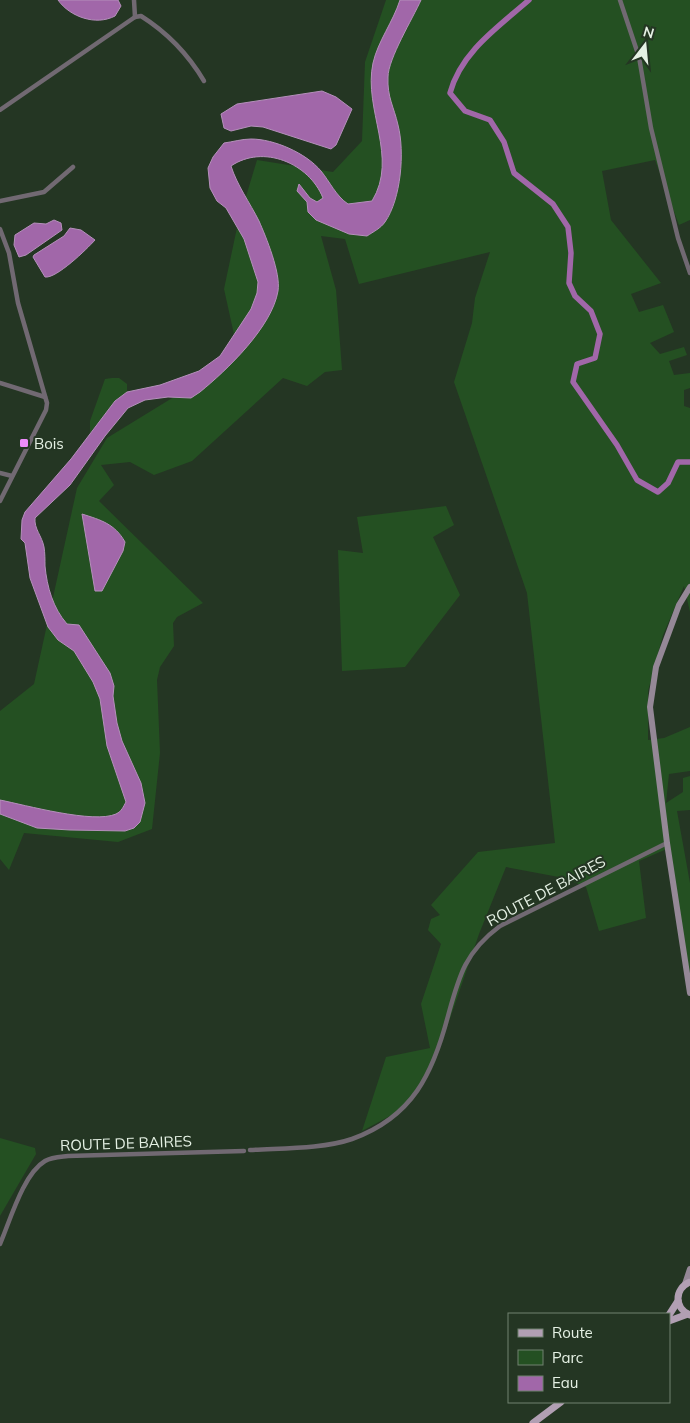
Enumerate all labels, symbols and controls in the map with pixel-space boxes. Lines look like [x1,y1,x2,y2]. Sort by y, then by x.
north arrow [620,20,670,70]
text: N [641,22,656,43]
place label: Bois [34,434,64,453]
marker: Bois [18,437,30,449]
street label: ROUTE DE BAIRES [483,852,609,930]
street label: ROUTE DE BAIRES [60,1131,192,1155]
legend [508,1313,670,1403]
text: Route [552,1323,593,1342]
text: Parc [552,1348,583,1367]
text: Eau [552,1373,578,1392]

